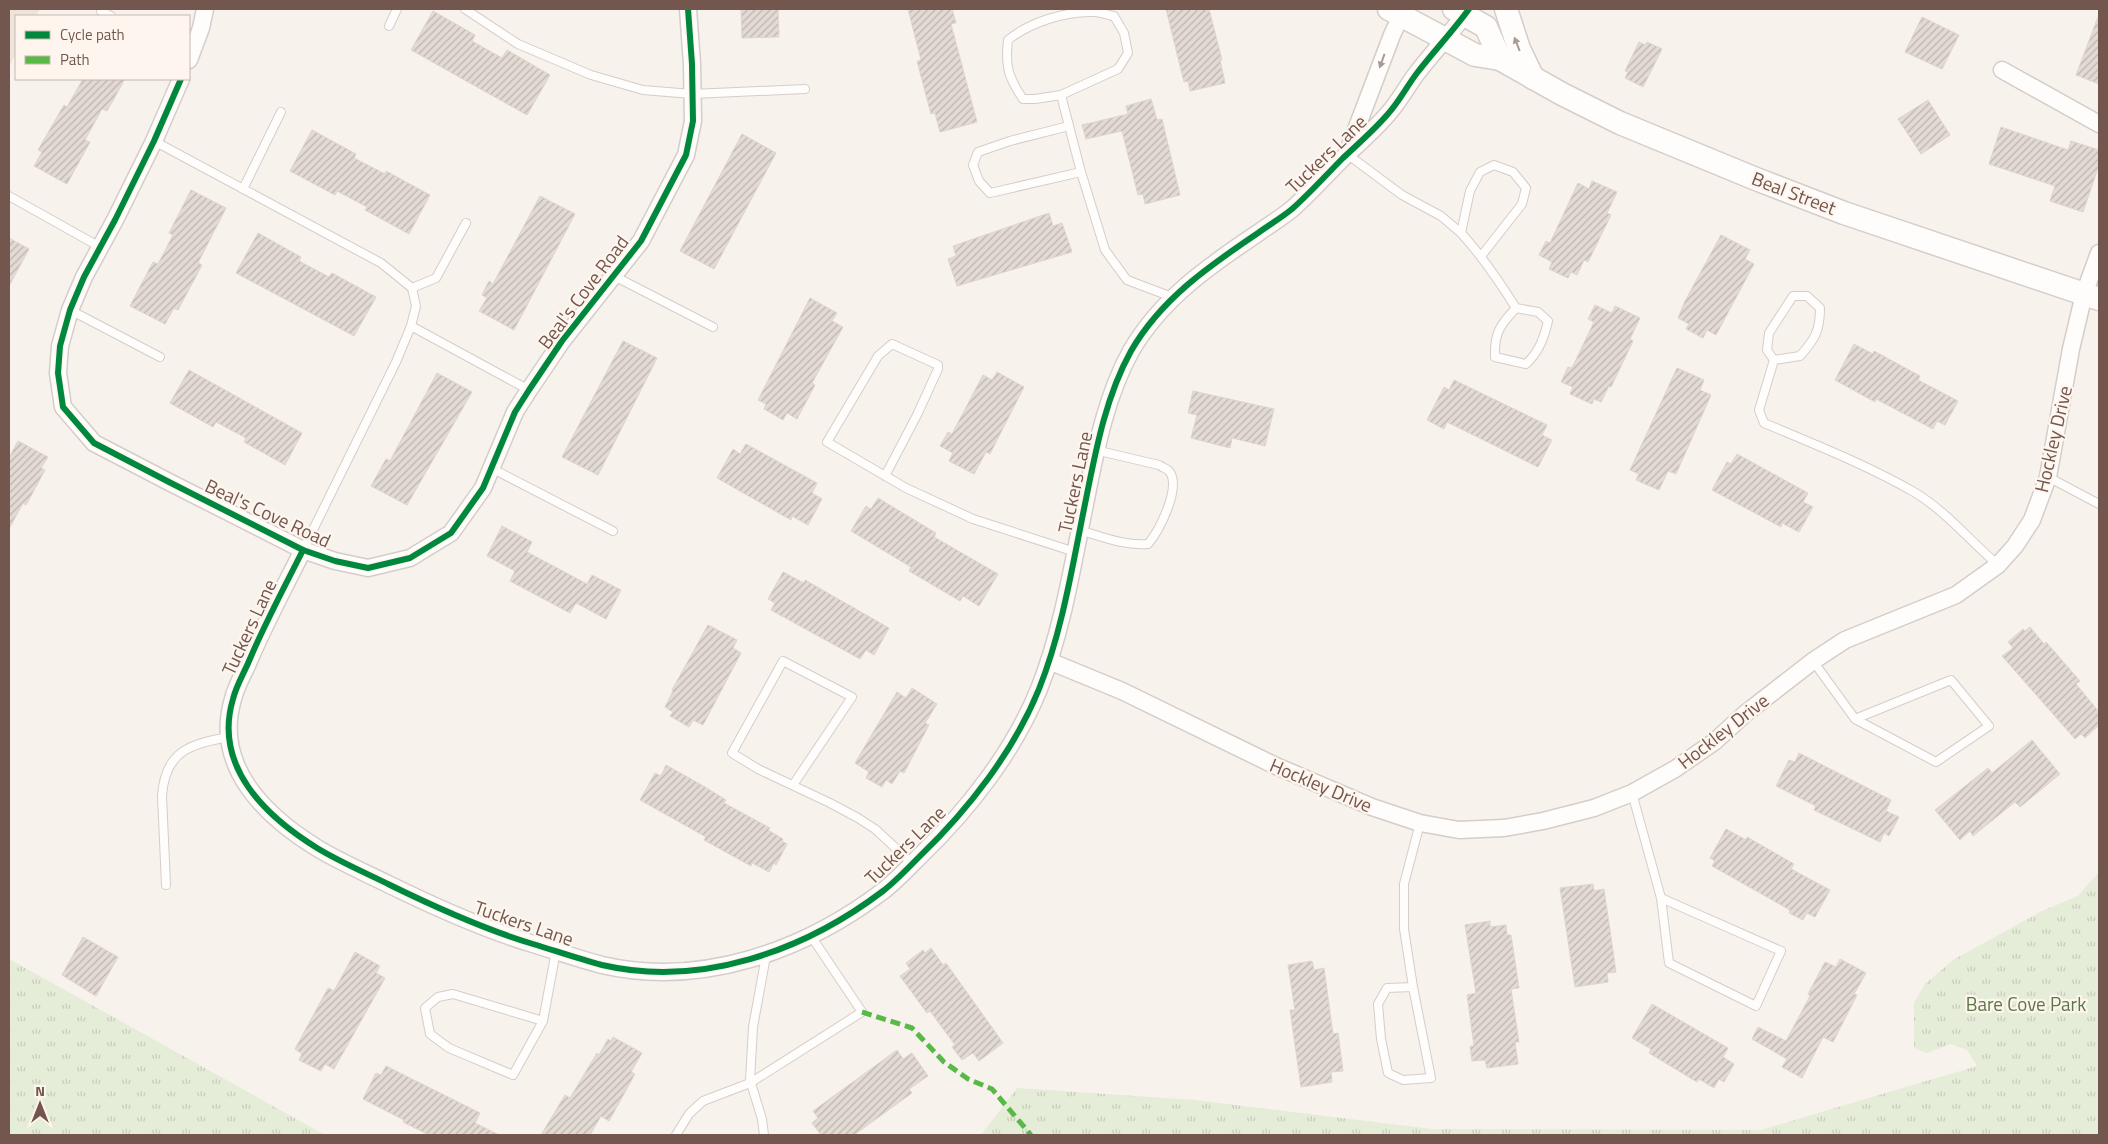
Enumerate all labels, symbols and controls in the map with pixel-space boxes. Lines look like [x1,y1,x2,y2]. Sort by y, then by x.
legend [15,15,190,80]
text: Cycle path [60,23,125,46]
one-way arrow [1513,37,1521,51]
text: Path [60,48,90,71]
one-way arrow [1378,53,1385,68]
street label: Tuckers Lane [1278,107,1373,200]
street label: Beal Street [1748,163,1841,222]
street label: Beal's Cove Road [530,229,635,355]
street label: Hockley Drive [2026,383,2079,495]
street label: Tuckers Lane [1050,428,1099,535]
street label: Beal's Cove Road [200,471,336,554]
street label: Tuckers Lane [214,574,283,680]
street label: Hockley Drive [1671,686,1775,776]
street label: Hockley Drive [1265,750,1377,819]
street label: Tuckers Lane [857,798,952,891]
street label: Tuckers Lane [471,892,578,953]
park label: Bare Cove Park [1966,989,2086,1018]
north arrow [15,1079,65,1129]
text: N [35,1080,45,1101]

